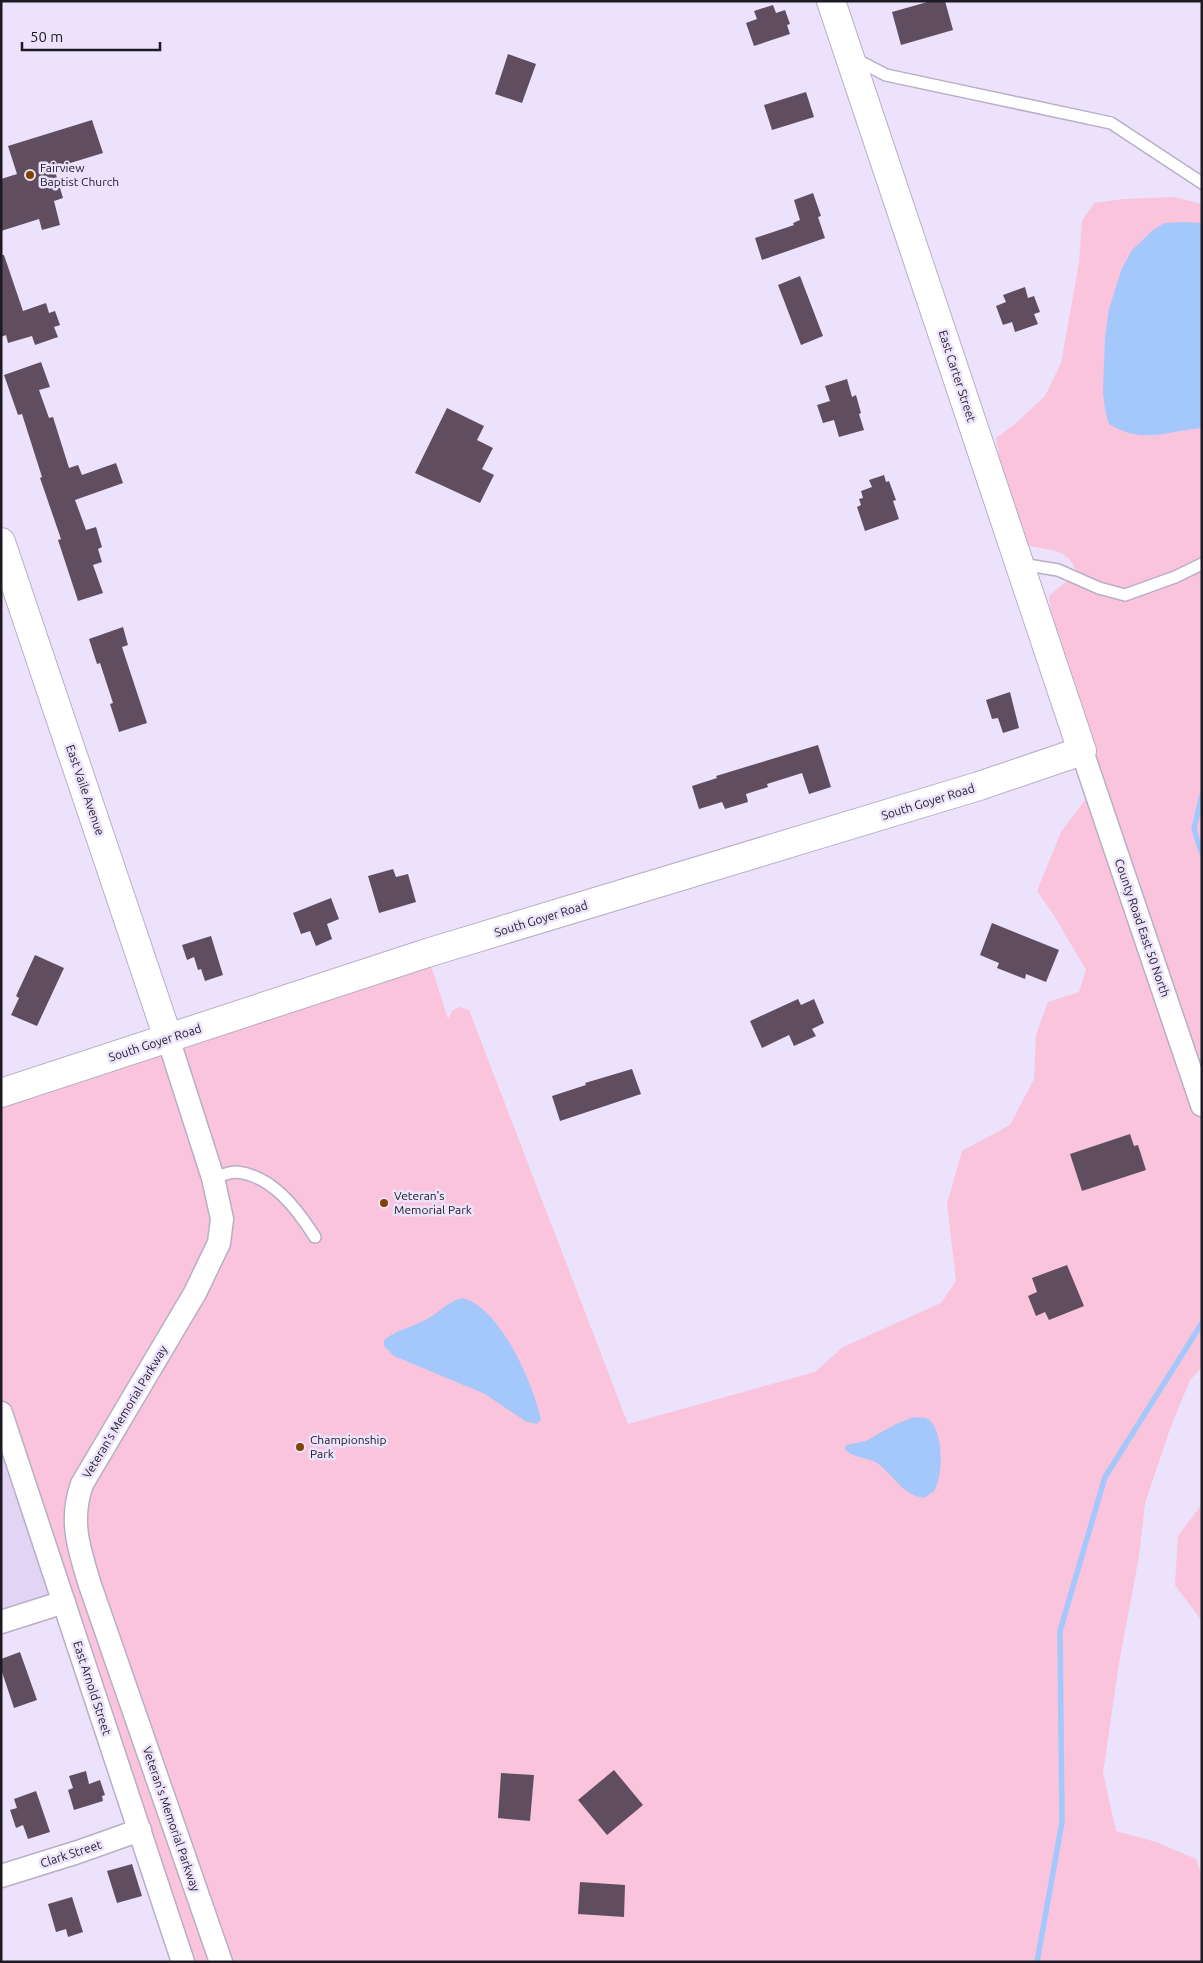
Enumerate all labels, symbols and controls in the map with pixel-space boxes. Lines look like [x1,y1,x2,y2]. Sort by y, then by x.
scale bar [22,20,160,52]
text: 50 m [30,28,63,45]
place label: Fairview Baptist Church [40,161,119,188]
marker: Fairview Baptist Church [24,169,36,181]
street label: East Carter Street [936,328,979,424]
street label: East Vaile Avenue [64,743,107,837]
street label: South Goyer Road [880,781,976,822]
street label: County Road East 50 North [1113,857,1172,999]
street label: South Goyer Road [493,898,589,939]
street label: South Goyer Road [107,1021,203,1064]
place label: Veteran's Memorial Park [394,1189,472,1216]
marker: Veteran's Memorial Park [378,1197,390,1209]
street label: Veteran's Memorial Parkway [80,1343,169,1480]
place label: Championship Park [310,1433,387,1460]
marker: Championship Park [294,1441,306,1453]
street label: East Arnold Street [71,1639,114,1737]
street label: Veteran's Memorial Parkway [141,1745,202,1893]
street label: Clark Street [39,1837,103,1870]

